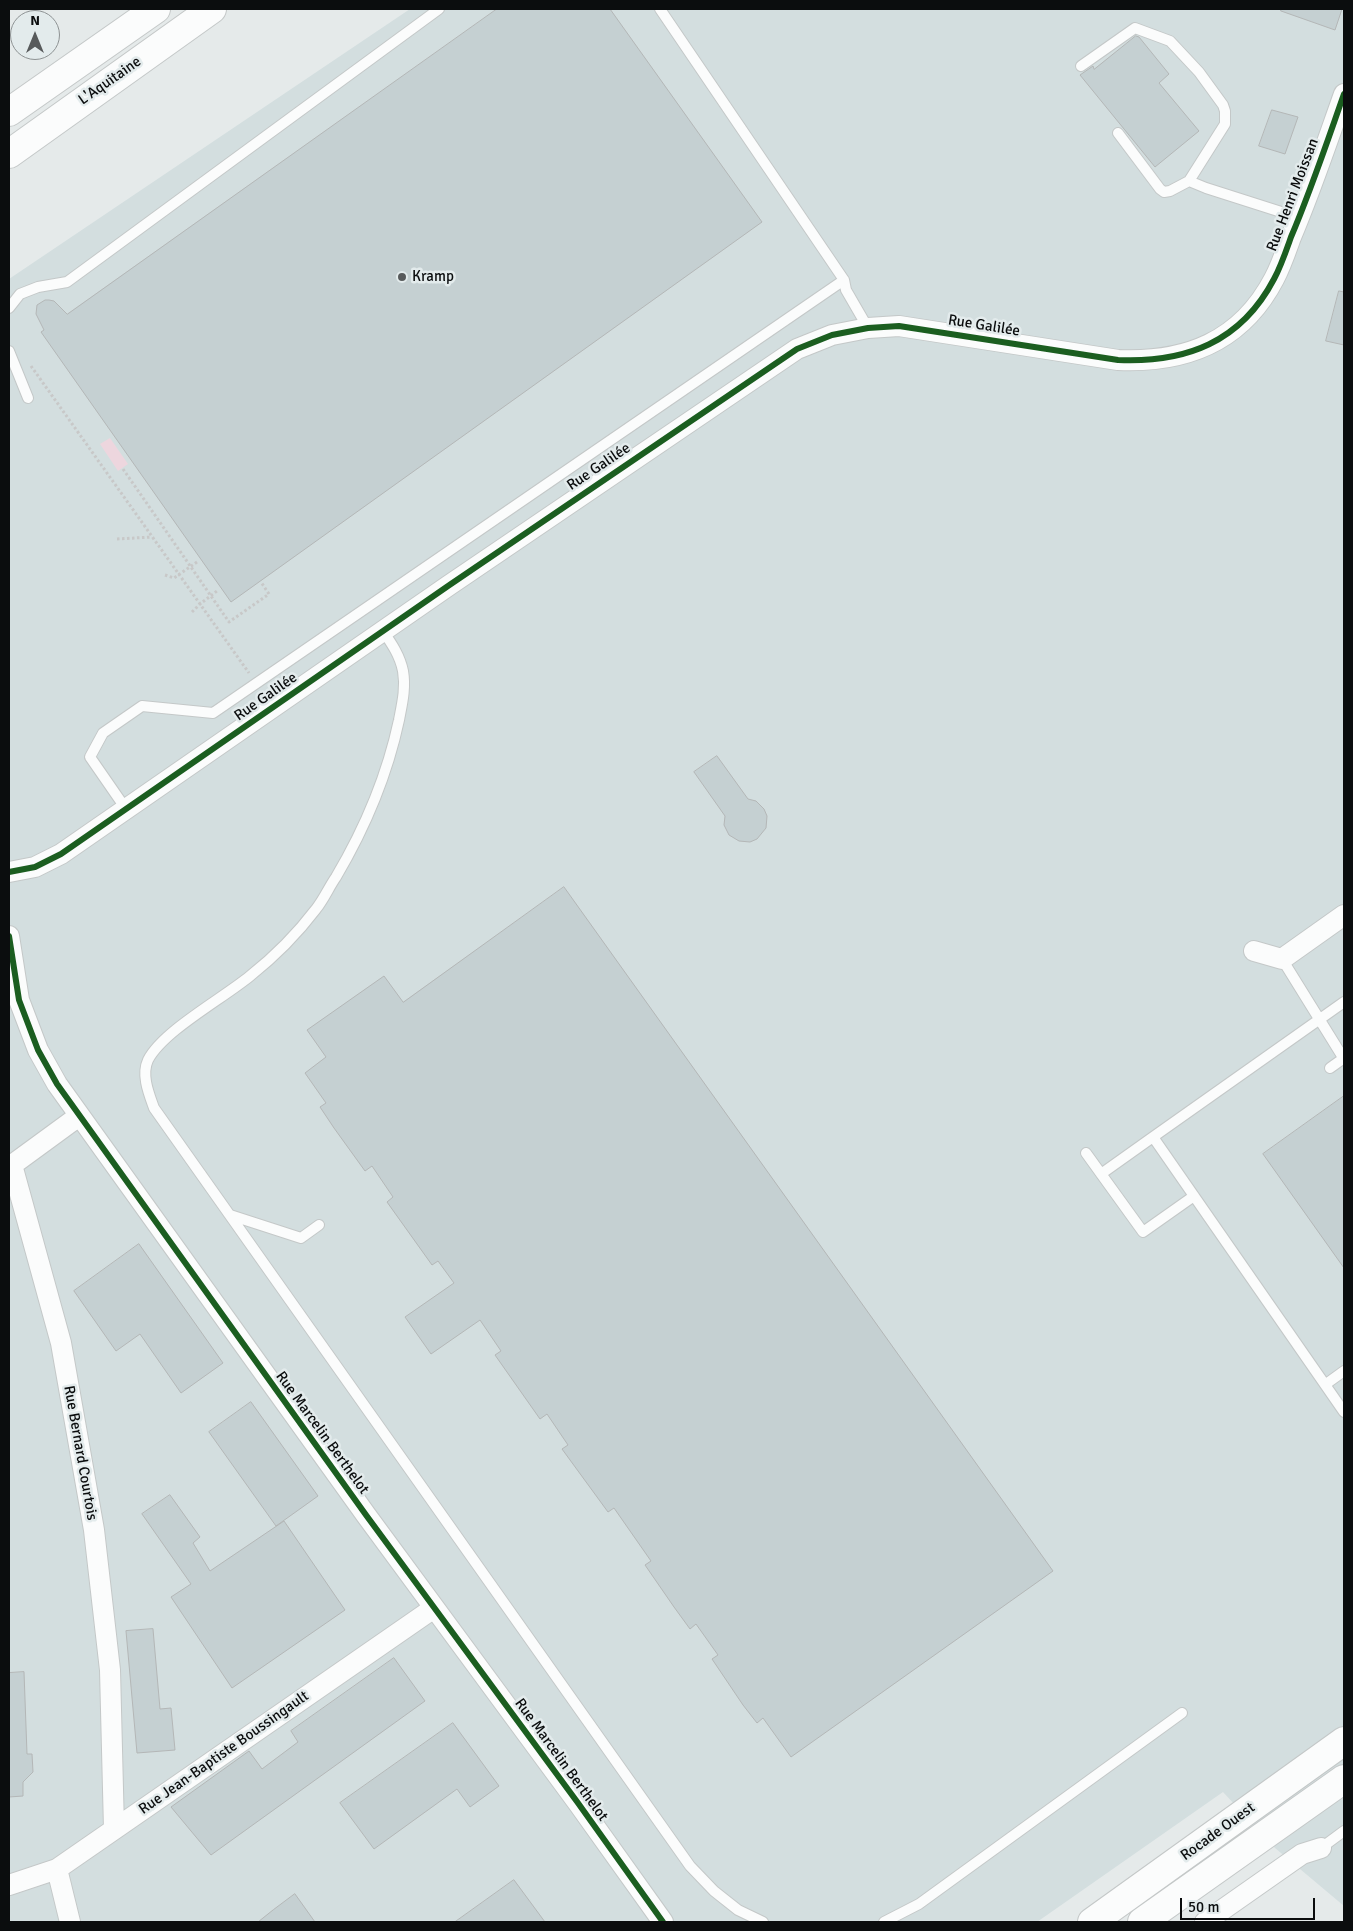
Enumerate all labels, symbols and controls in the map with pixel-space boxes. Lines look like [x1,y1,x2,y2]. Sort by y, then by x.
north arrow [10,10,60,60]
text: N [30,12,40,29]
street label: L'Aquitaine [75,53,145,109]
street label: Rue Henri Moissan [1263,136,1323,254]
place label: Kramp [412,268,454,286]
marker: Kramp [396,271,408,283]
street label: Rue Galilée [947,311,1021,341]
street label: Rue Galilée [564,439,634,495]
street label: Rue Galilée [231,669,301,725]
street label: Rue Marcelin Berthelot [271,1368,373,1498]
street label: Rue Bernard Courtois [59,1384,101,1522]
street label: Rue Jean-Baptiste Boussingault [136,1687,312,1819]
street label: Rue Marcelin Berthelot [510,1695,612,1825]
street label: Rocade Ouest [1177,1799,1259,1865]
scale bar [1183,1888,1318,1920]
text: 50 m [1188,1898,1219,1916]

